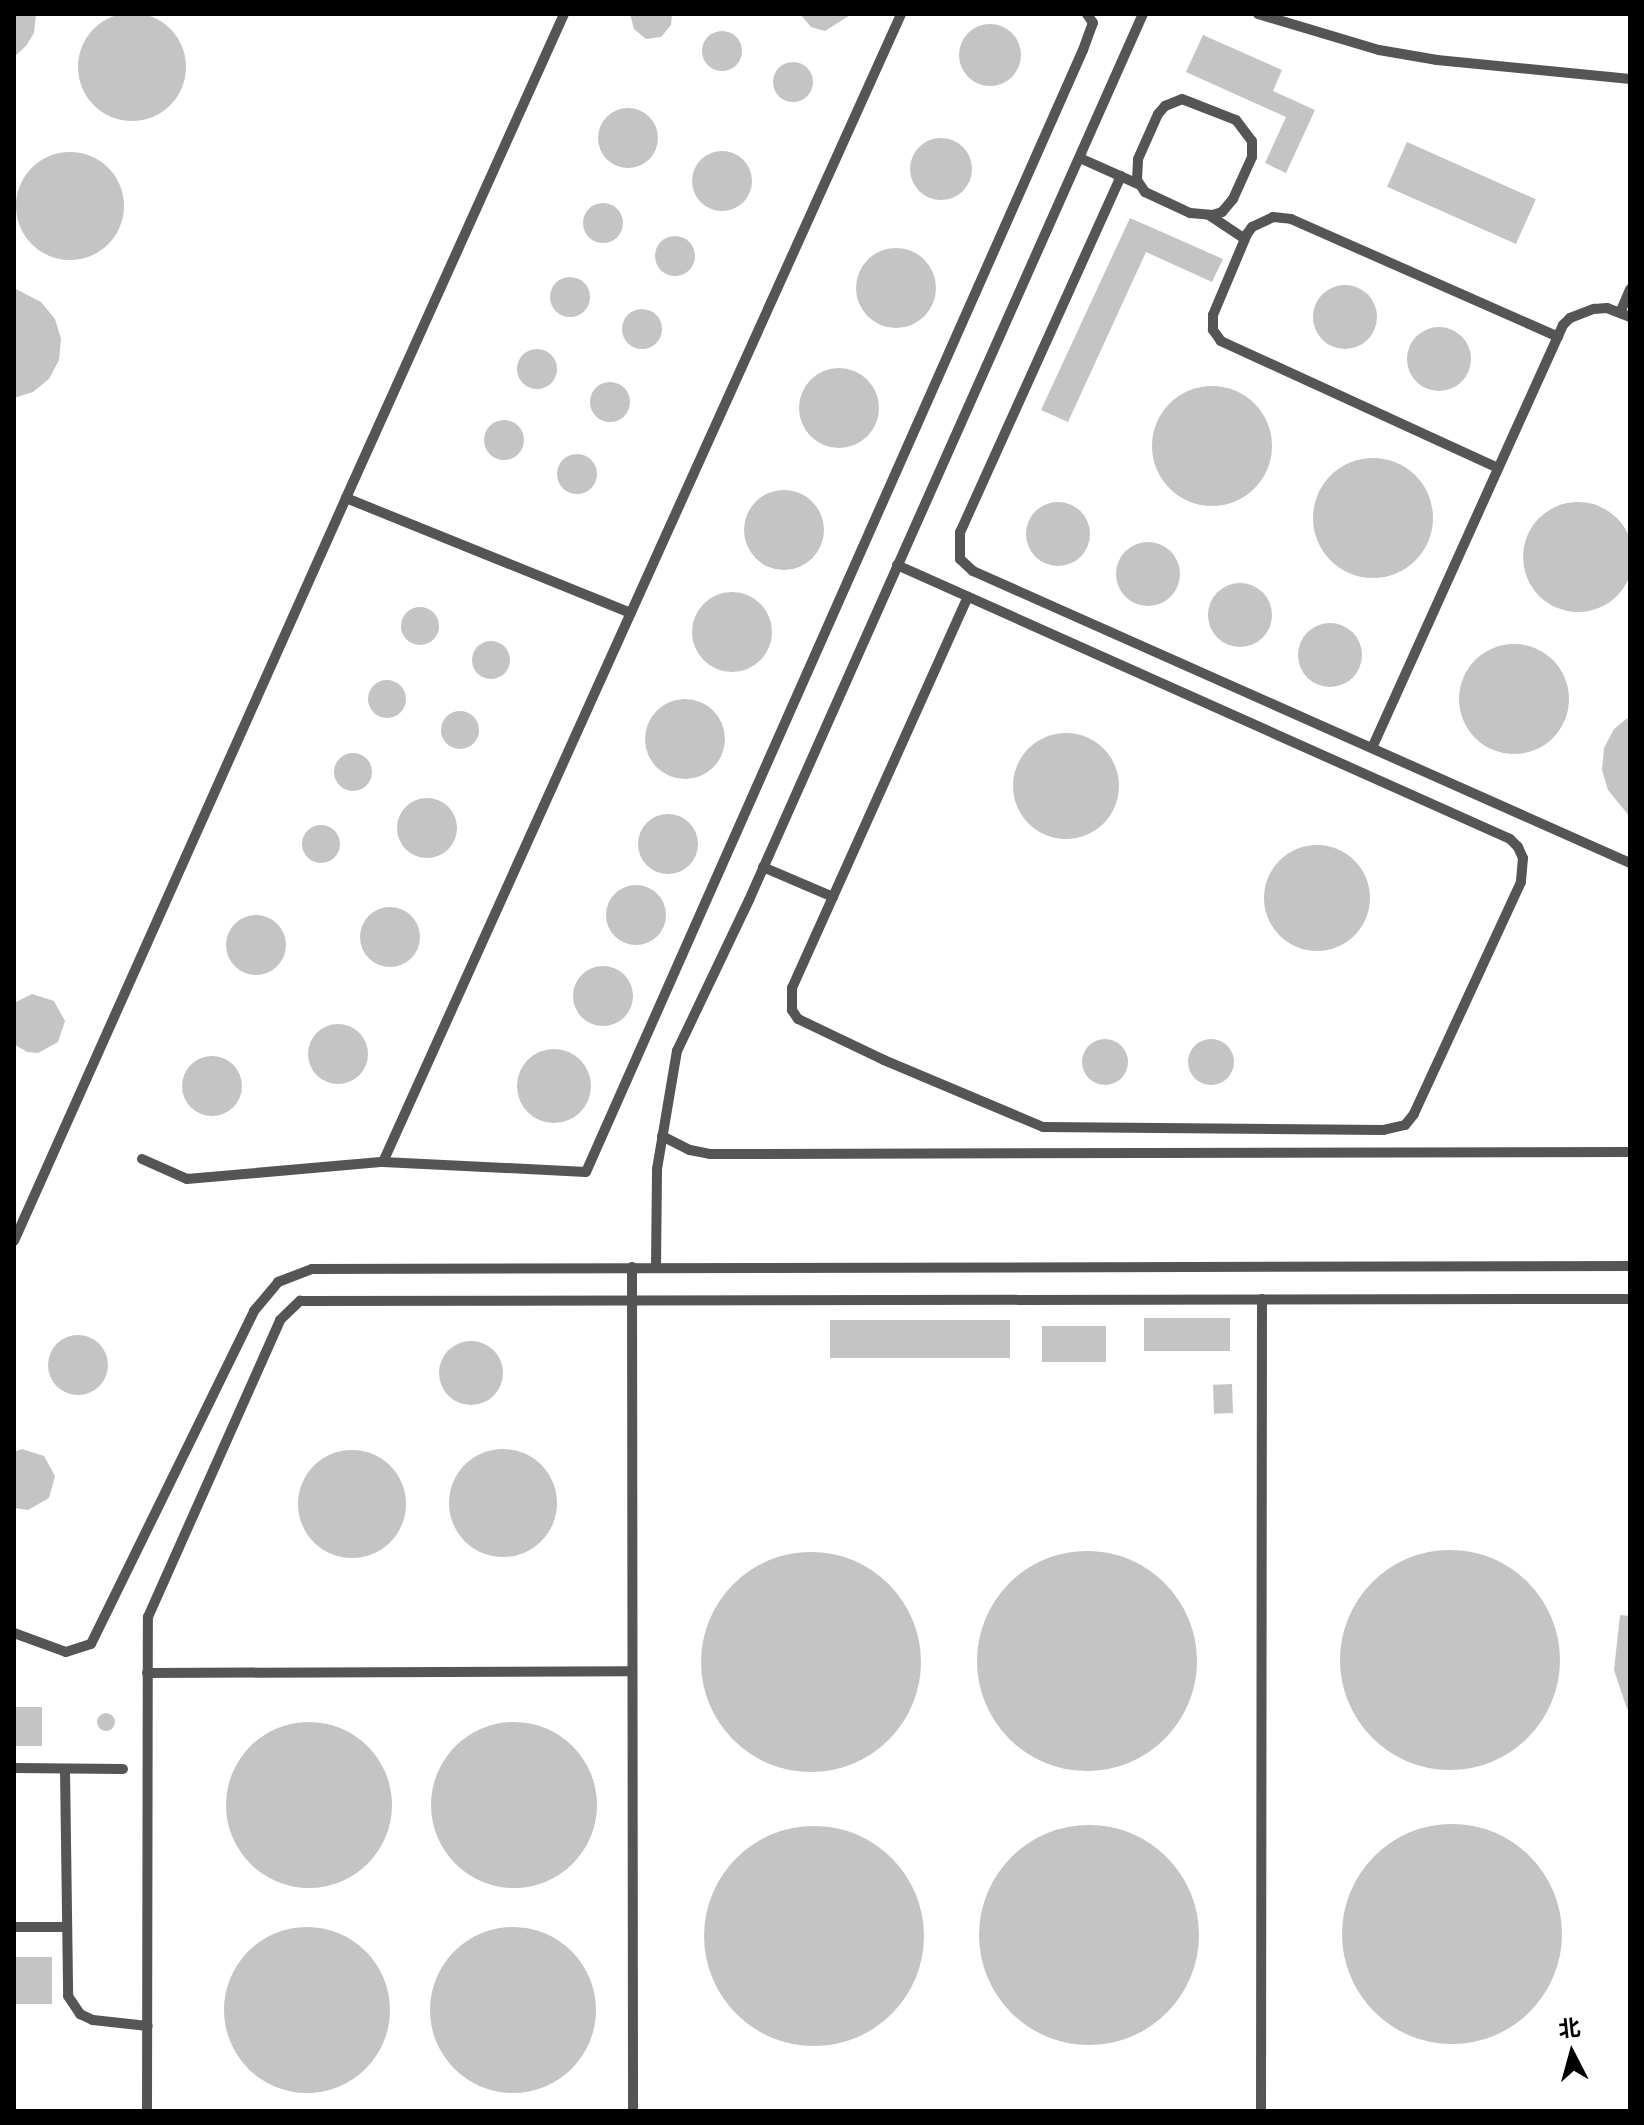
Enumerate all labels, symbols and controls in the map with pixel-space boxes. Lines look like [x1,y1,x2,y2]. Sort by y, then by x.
north arrow [1532,2013,1612,2093]
text: 北 [1557,2013,1582,2044]

